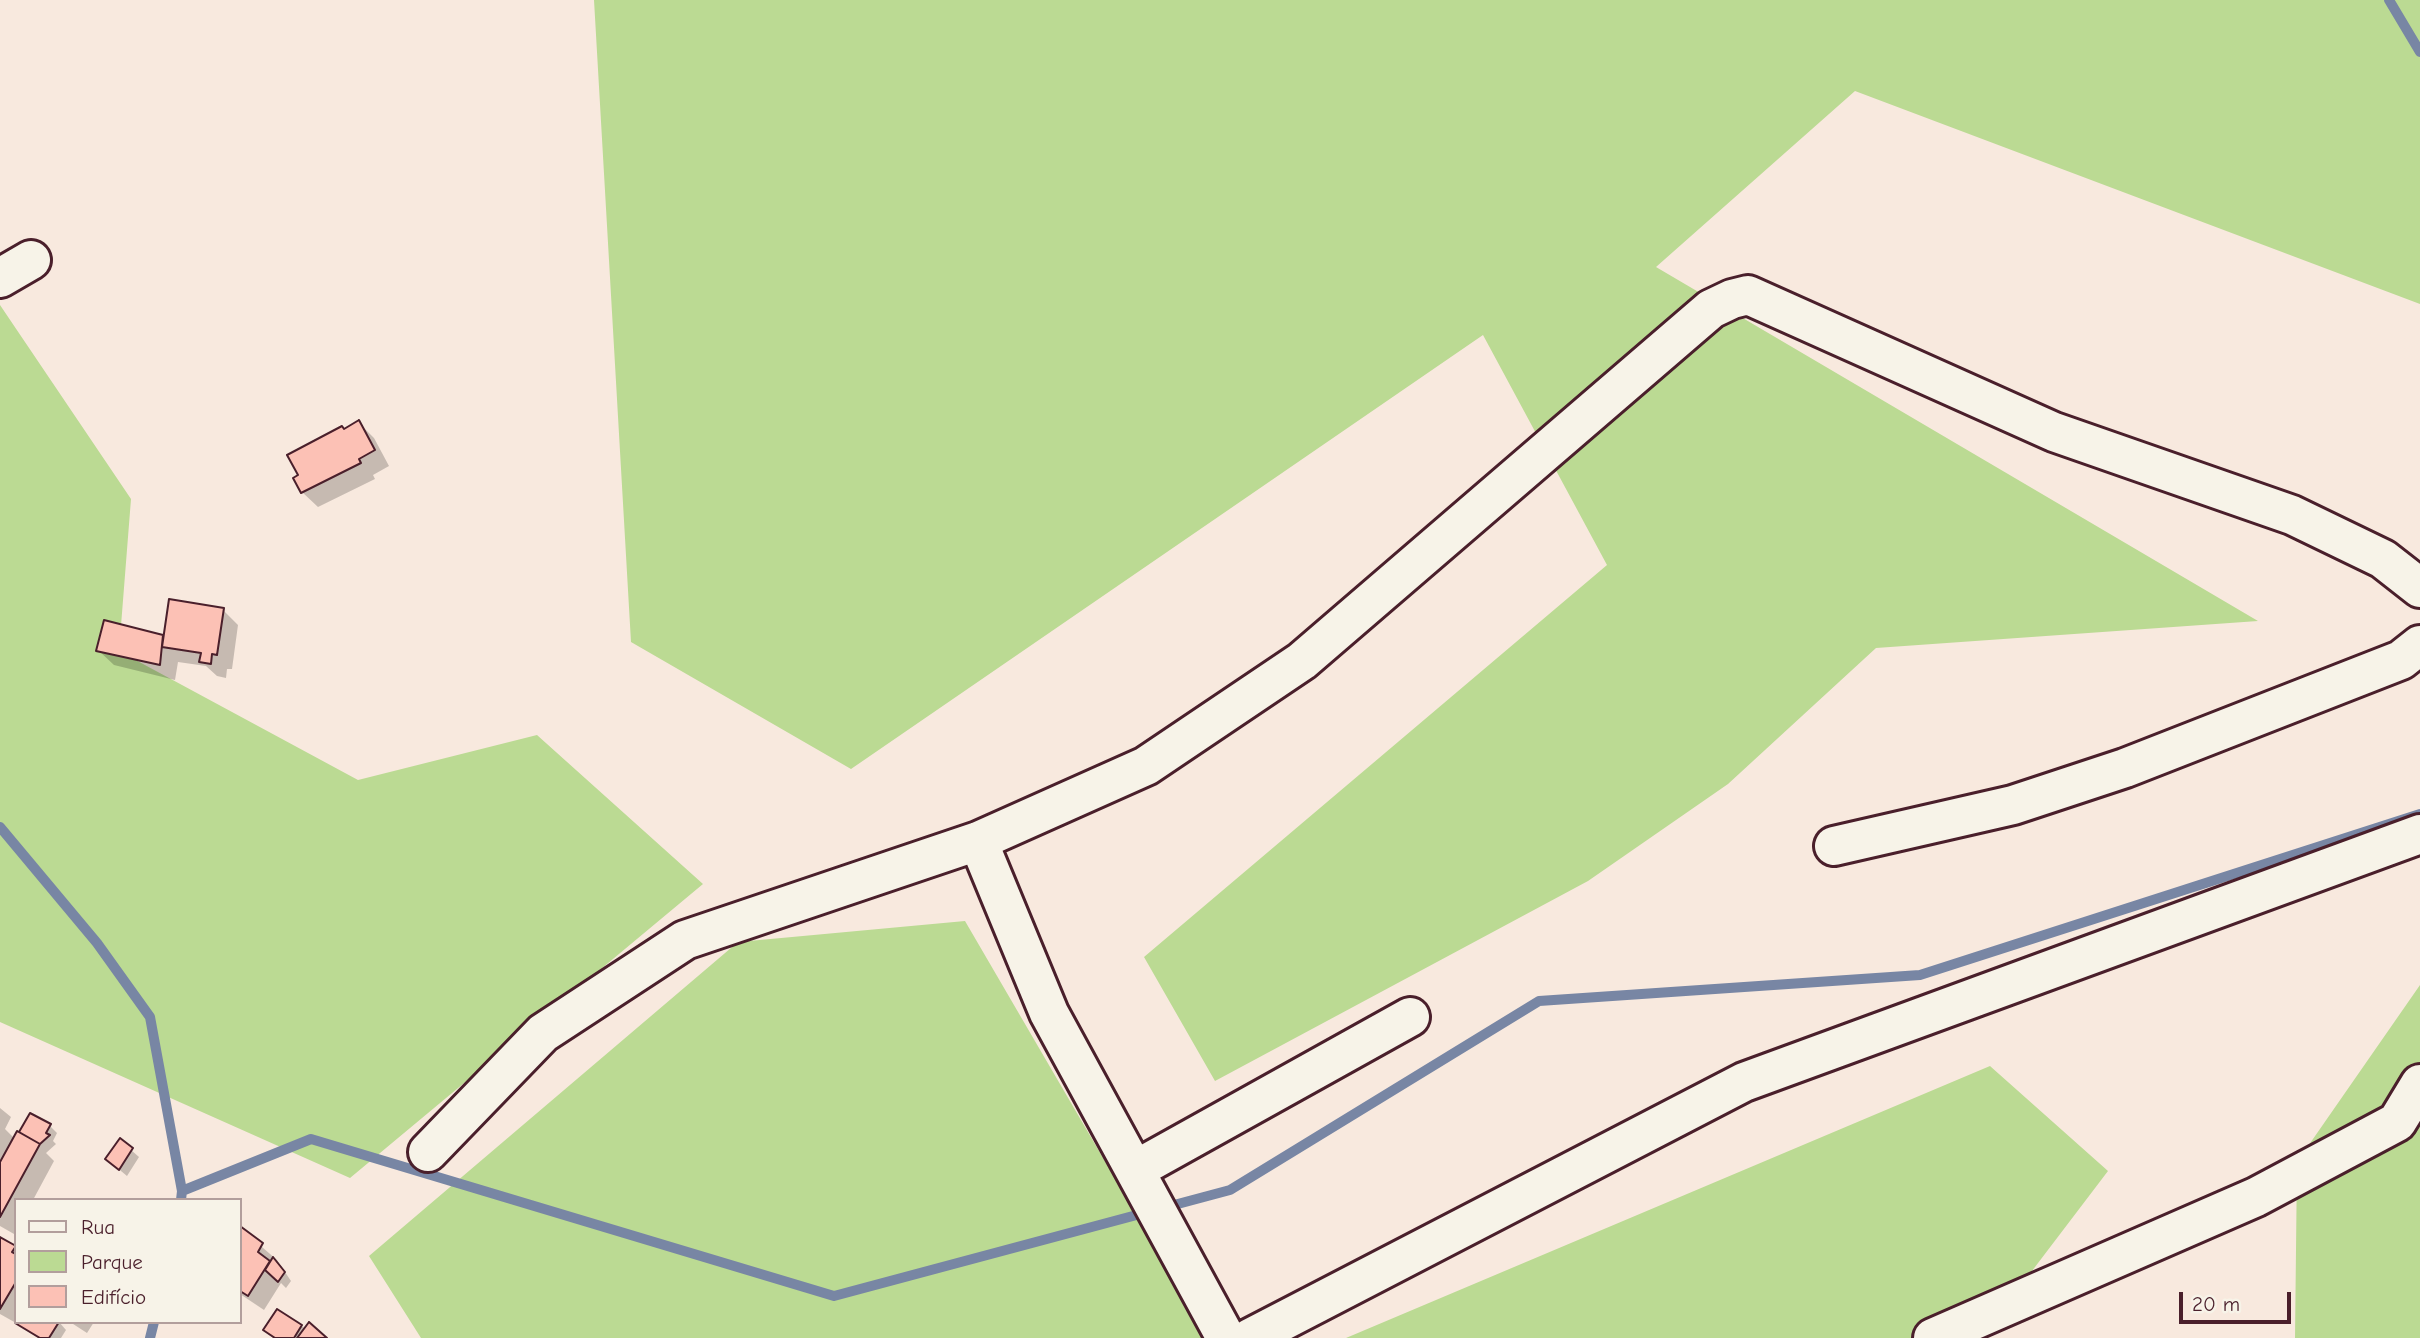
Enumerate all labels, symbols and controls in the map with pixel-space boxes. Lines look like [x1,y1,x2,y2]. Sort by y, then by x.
legend [14,1198,242,1324]
text: Rua [81,1215,115,1239]
text: Parque [81,1250,143,1274]
scale bar [2182,1278,2294,1322]
text: Edifício [81,1285,146,1309]
text: 20 m [2192,1292,2240,1316]

